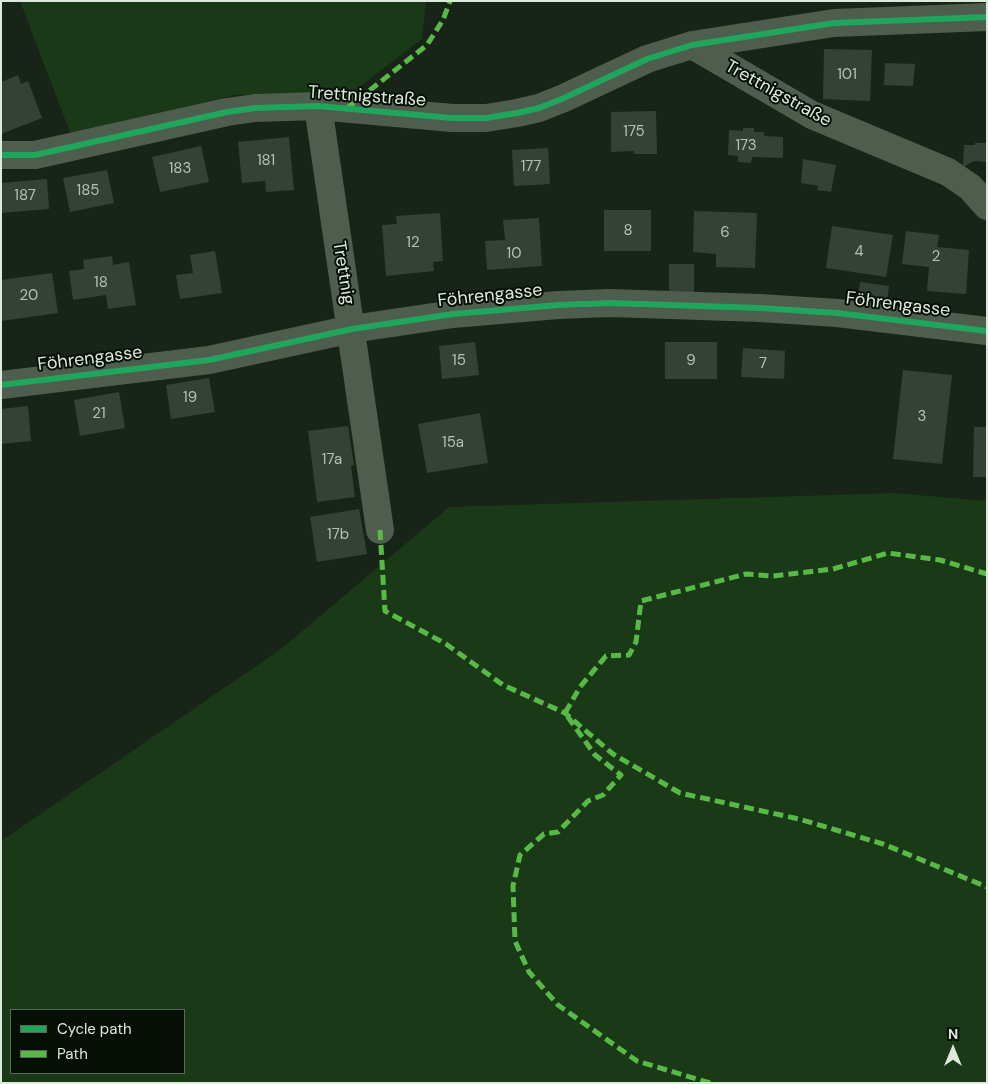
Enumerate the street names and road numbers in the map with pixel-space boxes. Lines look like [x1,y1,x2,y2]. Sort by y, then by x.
street label: Trettnigstraße [721,56,835,132]
street label: Trettnigstraße [307,82,427,112]
street label: Trettnig [327,240,359,306]
street label: Föhrengasse [437,280,543,312]
street label: Föhrengasse [844,288,952,322]
street label: Föhrengasse [36,342,144,376]

